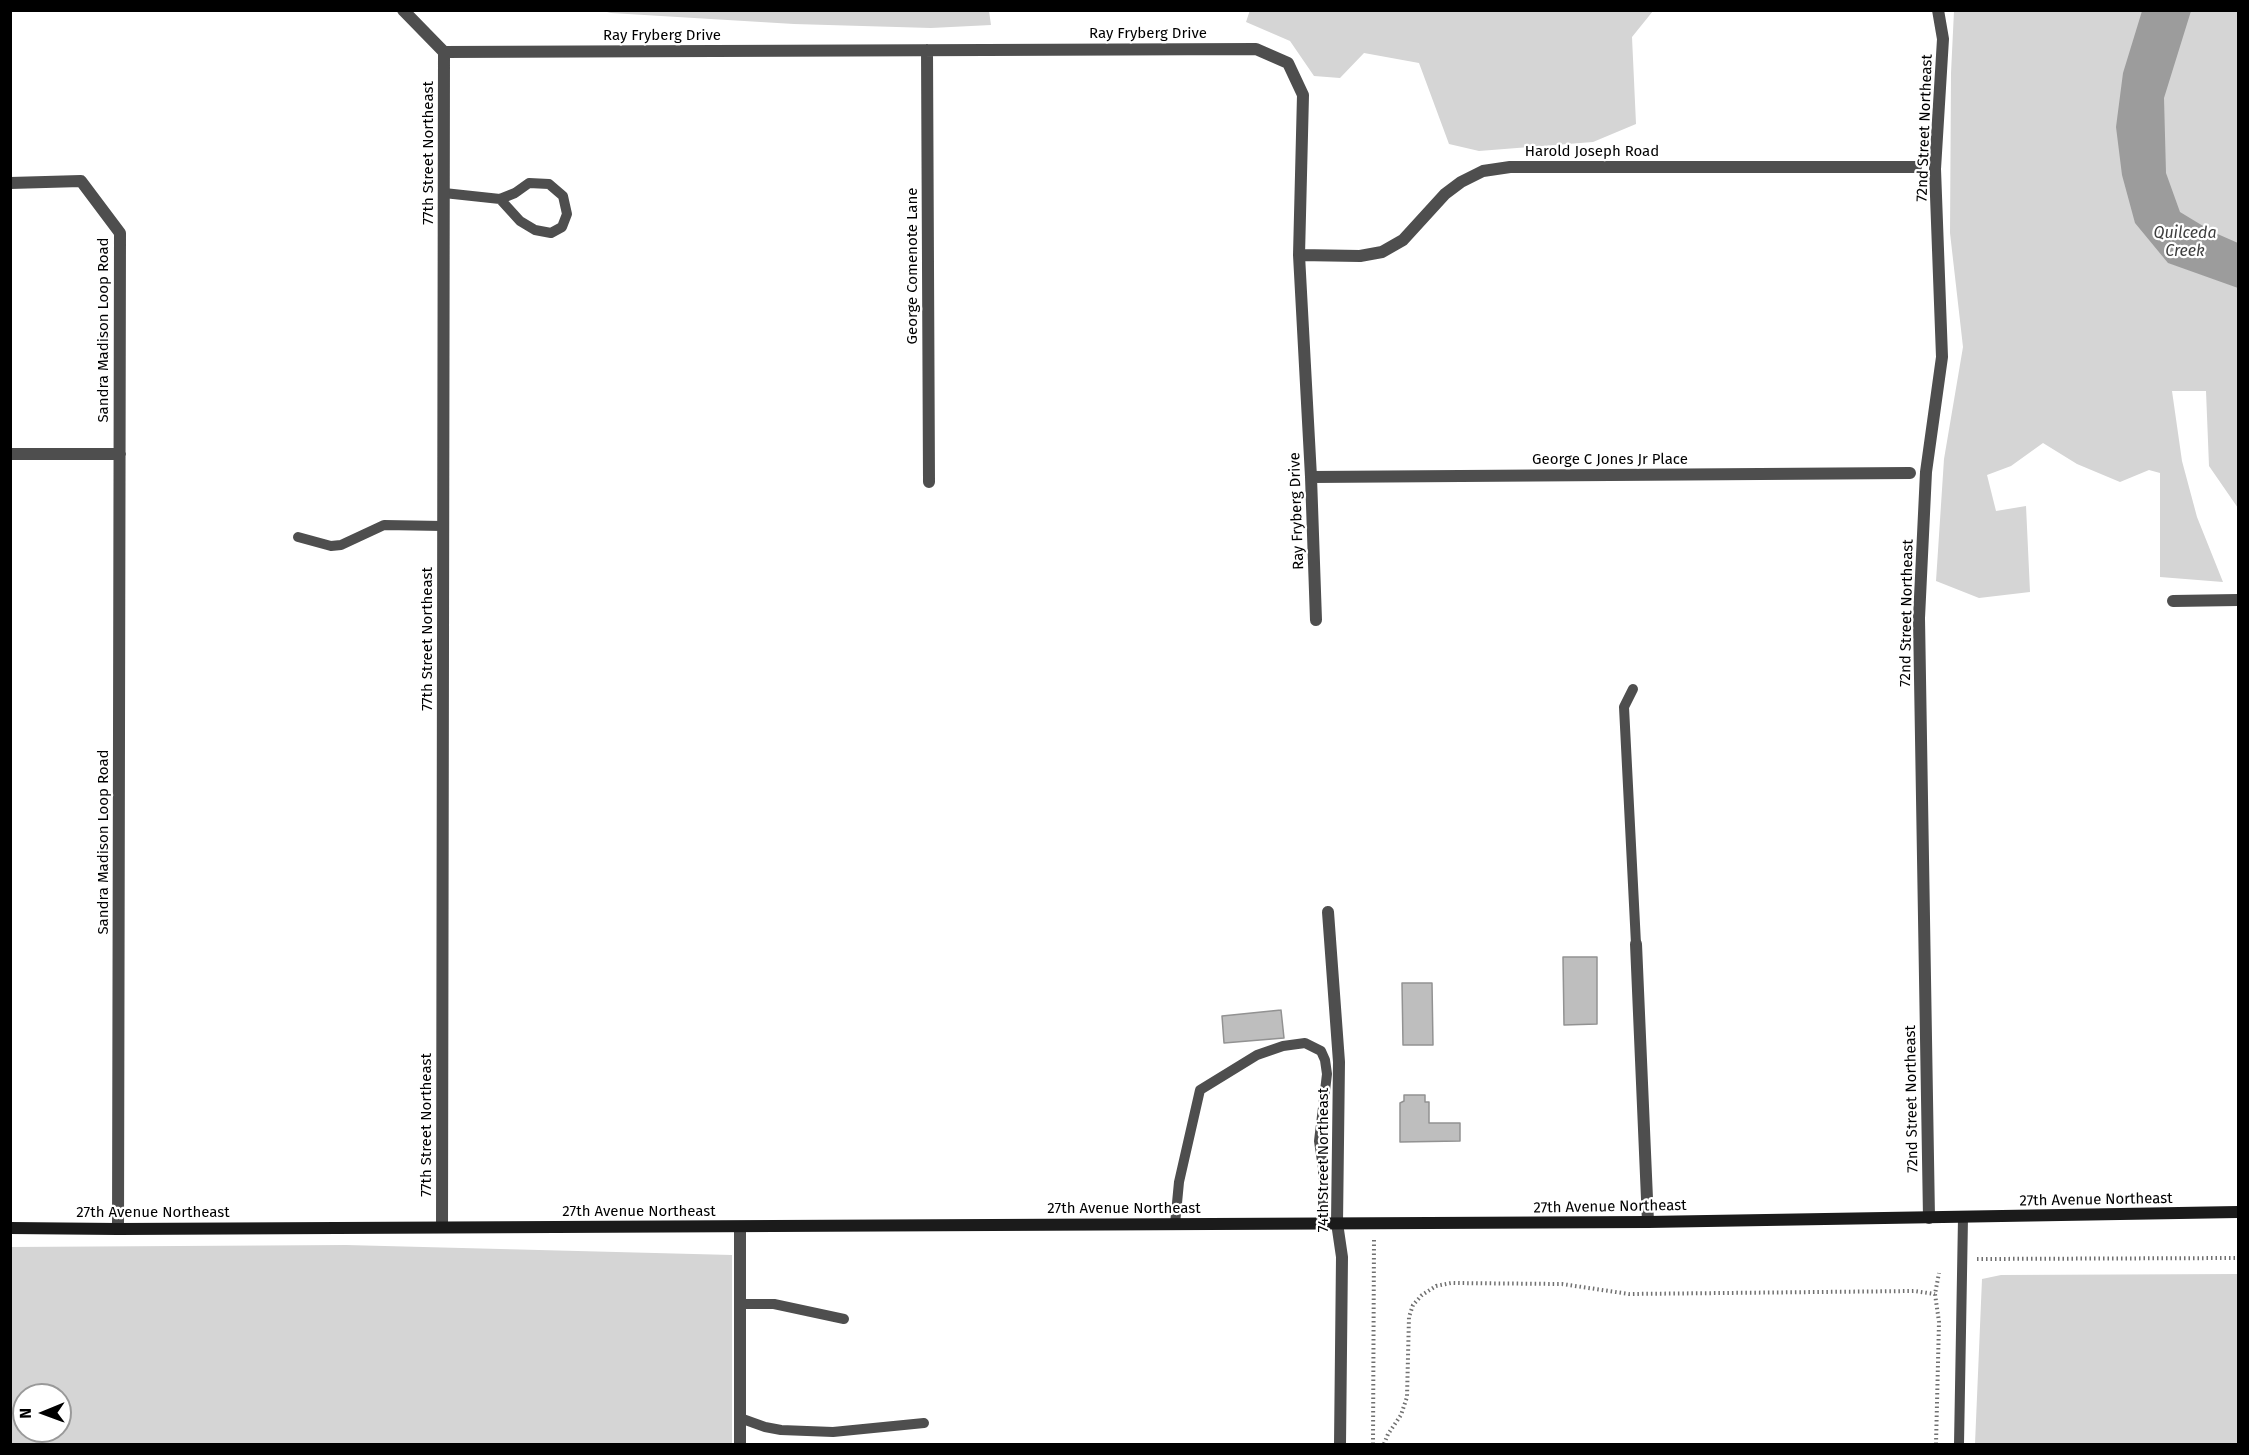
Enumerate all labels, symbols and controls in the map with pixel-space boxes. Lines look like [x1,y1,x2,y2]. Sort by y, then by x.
street label: Ray Fryberg Drive [1089,25,1207,43]
street label: Ray Fryberg Drive [603,27,721,45]
street label: 72nd Street Northeast [1913,54,1937,202]
street label: 77th Street Northeast [420,81,438,225]
street label: Harold Joseph Road [1525,143,1659,161]
street label: George Comenote Lane [904,188,922,344]
water label: Quilceda Creek [2153,224,2217,262]
street label: Sandra Madison Loop Road [95,237,113,423]
street label: George C Jones Jr Place [1532,451,1688,469]
street label: Ray Fryberg Drive [1286,452,1308,570]
street label: 72nd Street Northeast [1897,539,1917,687]
street label: 77th Street Northeast [419,567,437,711]
street label: Sandra Madison Loop Road [95,749,113,935]
street label: 72nd Street Northeast [1902,1025,1922,1173]
street label: 77th Street Northeast [418,1053,436,1197]
street label: 74th Street Northeast [1315,1088,1333,1232]
street label: 27th Avenue Northeast [2019,1190,2173,1210]
street label: 27th Avenue Northeast [1533,1197,1687,1217]
street label: 27th Avenue Northeast [1047,1200,1201,1218]
street label: 27th Avenue Northeast [562,1203,716,1221]
street label: 27th Avenue Northeast [76,1204,230,1222]
north arrow [12,1383,72,1443]
text: N [16,1408,35,1419]

